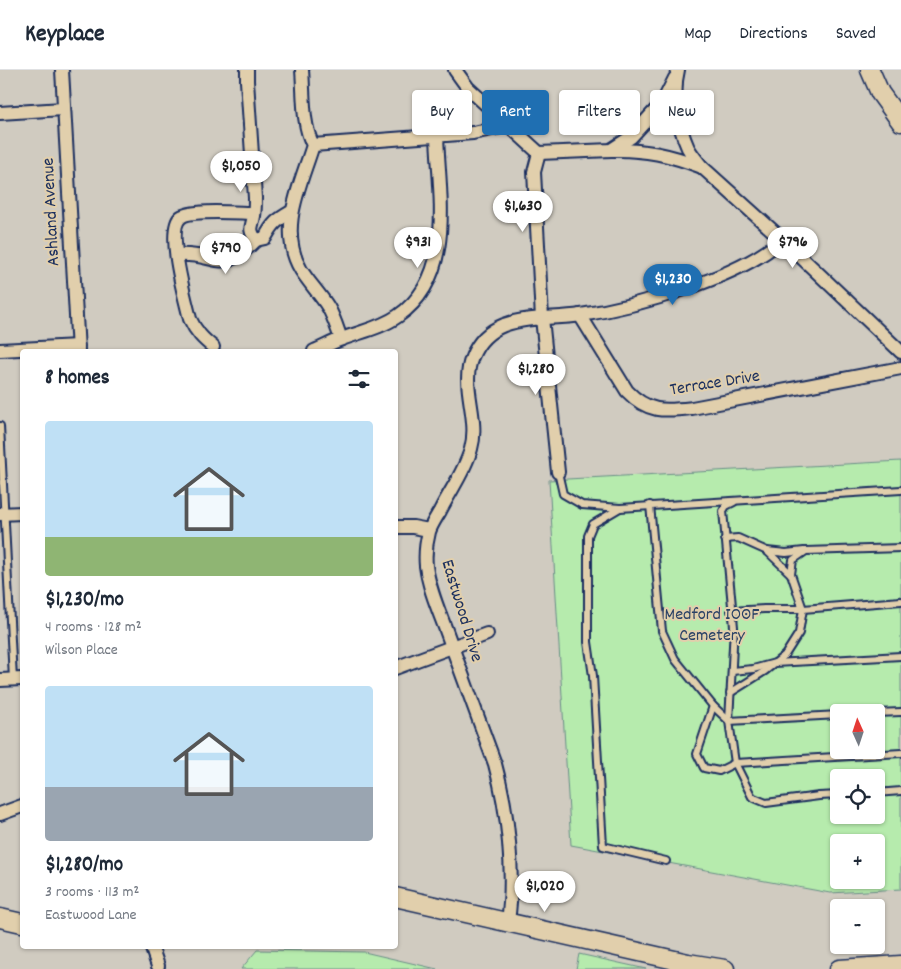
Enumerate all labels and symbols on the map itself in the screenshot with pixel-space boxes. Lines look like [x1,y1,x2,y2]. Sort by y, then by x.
pin: $1,050 [200,150,282,193]
street label: Ashland Avenue [37,157,67,267]
pin: $1,630 [482,190,564,233]
pin: $931 [388,226,448,269]
pin: $796 [763,226,823,269]
pin: $790 [196,232,256,275]
pin: $1,230 [632,264,714,306]
pin: $1,280 [495,354,577,396]
street label: Terrace Drive [668,365,762,403]
street label: Eastwood Drive [434,557,488,665]
park label: Medford IOOF Cemetery [665,603,759,649]
north arrow [830,704,885,759]
pin: $1,020 [504,870,586,913]

